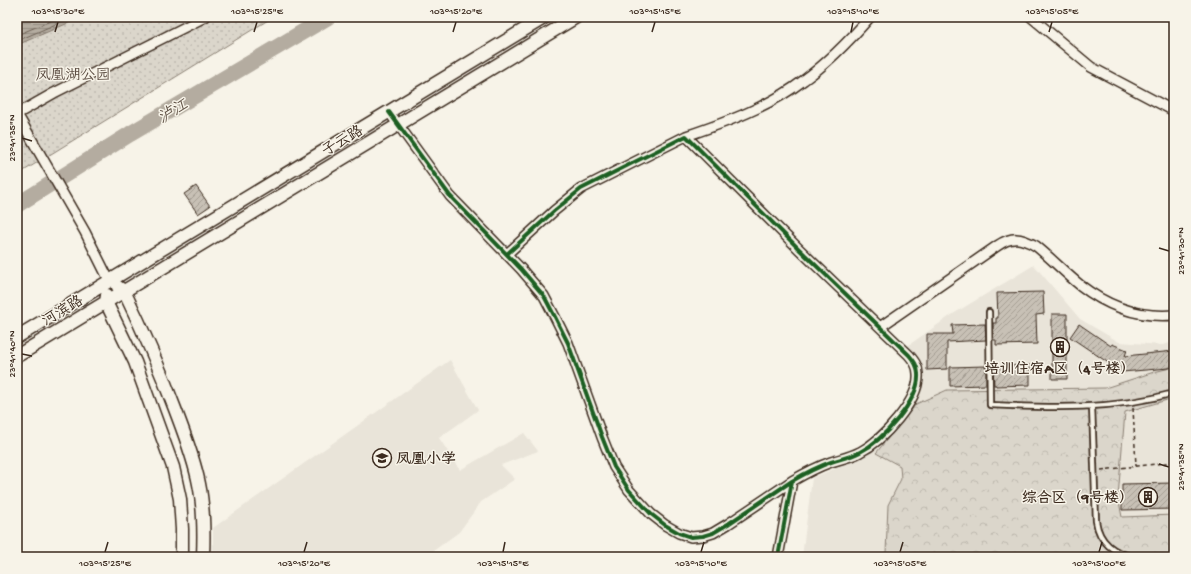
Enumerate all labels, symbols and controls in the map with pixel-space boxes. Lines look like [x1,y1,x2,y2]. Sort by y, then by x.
text: 103°15'30"E [31,6,85,18]
text: 103°15'25"E [230,6,284,18]
text: 103°15'20"E [429,6,483,18]
text: 103°15'15"E [629,6,681,18]
text: 103°15'10"E [826,6,879,18]
text: 103°15'05"E [1025,6,1079,18]
park label: 凤凰湖公园 [35,67,111,85]
water label: 泸江 [154,94,193,129]
text: 23°41'35"N [7,114,19,162]
street label: 子云路 [319,122,367,161]
text: 23°41'30"N [1176,227,1188,275]
street label: 河滨路 [39,292,87,331]
text: 23°41'40"N [7,330,19,378]
building icon: 培训住宿A区（4号楼） [1049,336,1071,358]
place label: 培训住宿A区（4号楼） [985,361,1135,379]
text: 23°41'35"N [1176,443,1188,491]
school or university icon: 凤凰小学 [371,447,393,469]
place label: 凤凰小学 [396,451,456,469]
building icon: 综合区（9号楼） [1137,486,1159,508]
place label: 综合区（9号楼） [1021,490,1134,508]
text: 103°15'25"E [78,558,132,570]
text: 103°15'20"E [277,558,331,570]
text: 103°15'15"E [477,558,529,570]
text: 103°15'10"E [674,558,727,570]
text: 103°15'05"E [873,558,927,570]
text: 103°15'00"E [1072,558,1126,570]

